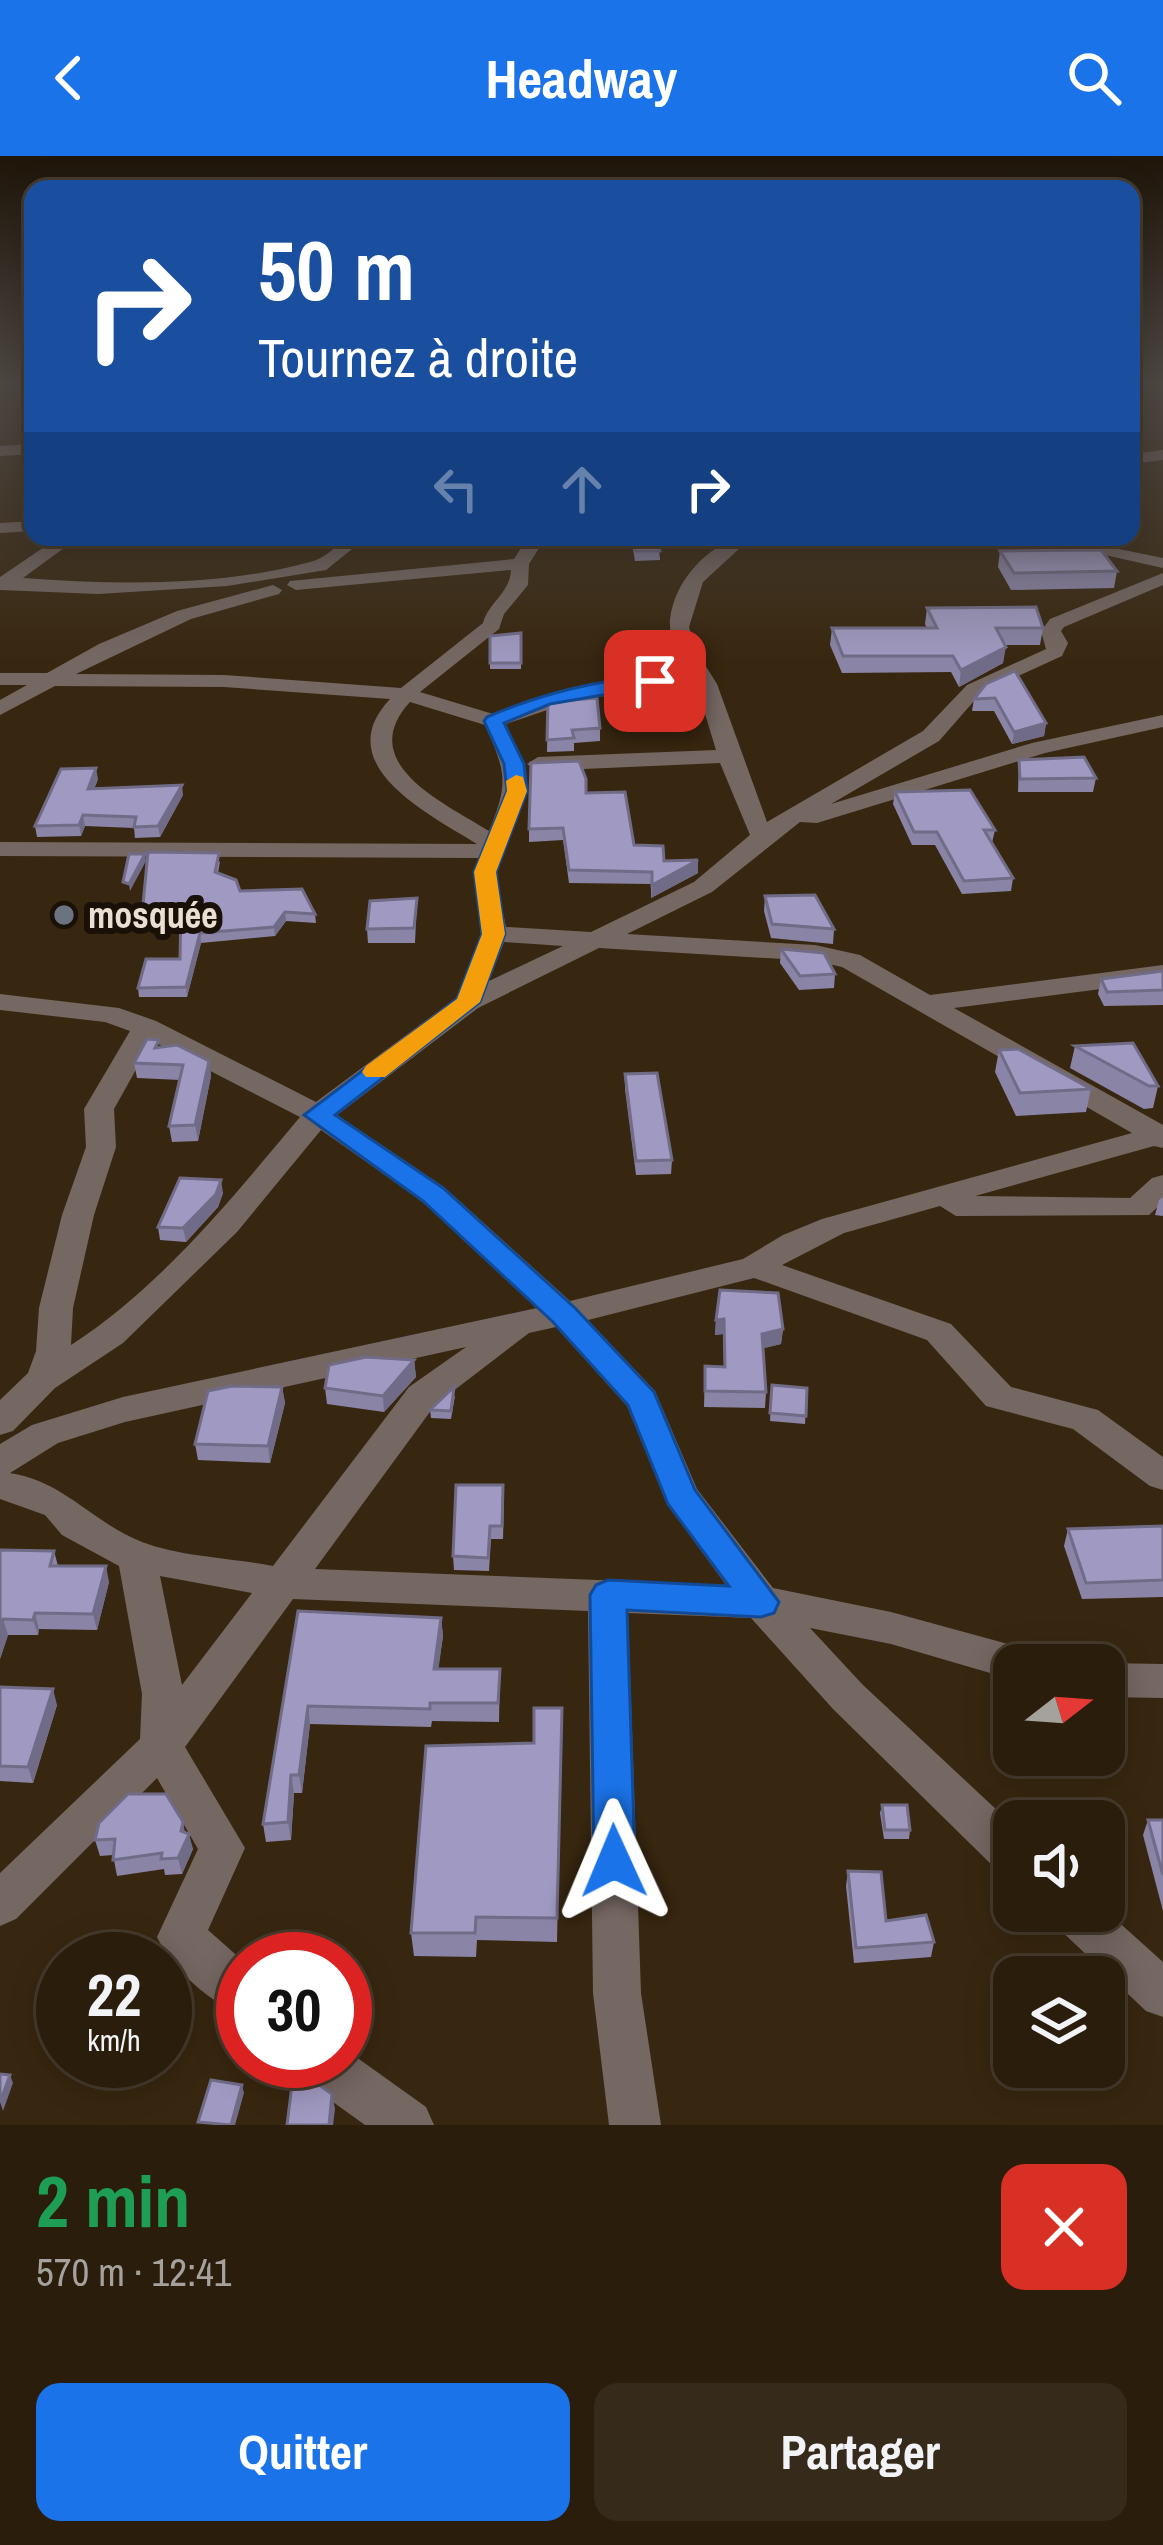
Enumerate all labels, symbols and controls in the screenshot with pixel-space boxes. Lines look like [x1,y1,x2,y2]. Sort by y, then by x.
text: Headway [486,42,677,115]
icon: back [36,45,102,111]
icon: search [1061,45,1127,111]
text: 50 m [258,213,415,326]
icon: right [60,228,216,384]
text: Tournez à droite [258,321,578,394]
icon: left [423,456,489,522]
icon: ahead [549,456,615,522]
icon: right [675,456,741,522]
pin [604,630,706,732]
icon: arrive [622,648,688,714]
place label: mosquée [88,891,218,939]
marker: mosquée [51,902,77,928]
north arrow [993,1644,1125,1776]
map controls [993,1644,1125,2088]
position arrow [551,1798,677,1924]
button: sound [993,1800,1125,1932]
speed limit sign: 30 [216,1932,372,2088]
text: 22 [87,1954,141,2035]
button: layers [993,1956,1125,2088]
text: km/h [87,2020,141,2060]
text: 2 min [36,2152,190,2249]
button: close [1001,2164,1127,2290]
text: 570 m · 12:41 [36,2246,232,2298]
button: Quitter [36,2383,570,2521]
button: Partager [594,2383,1127,2521]

